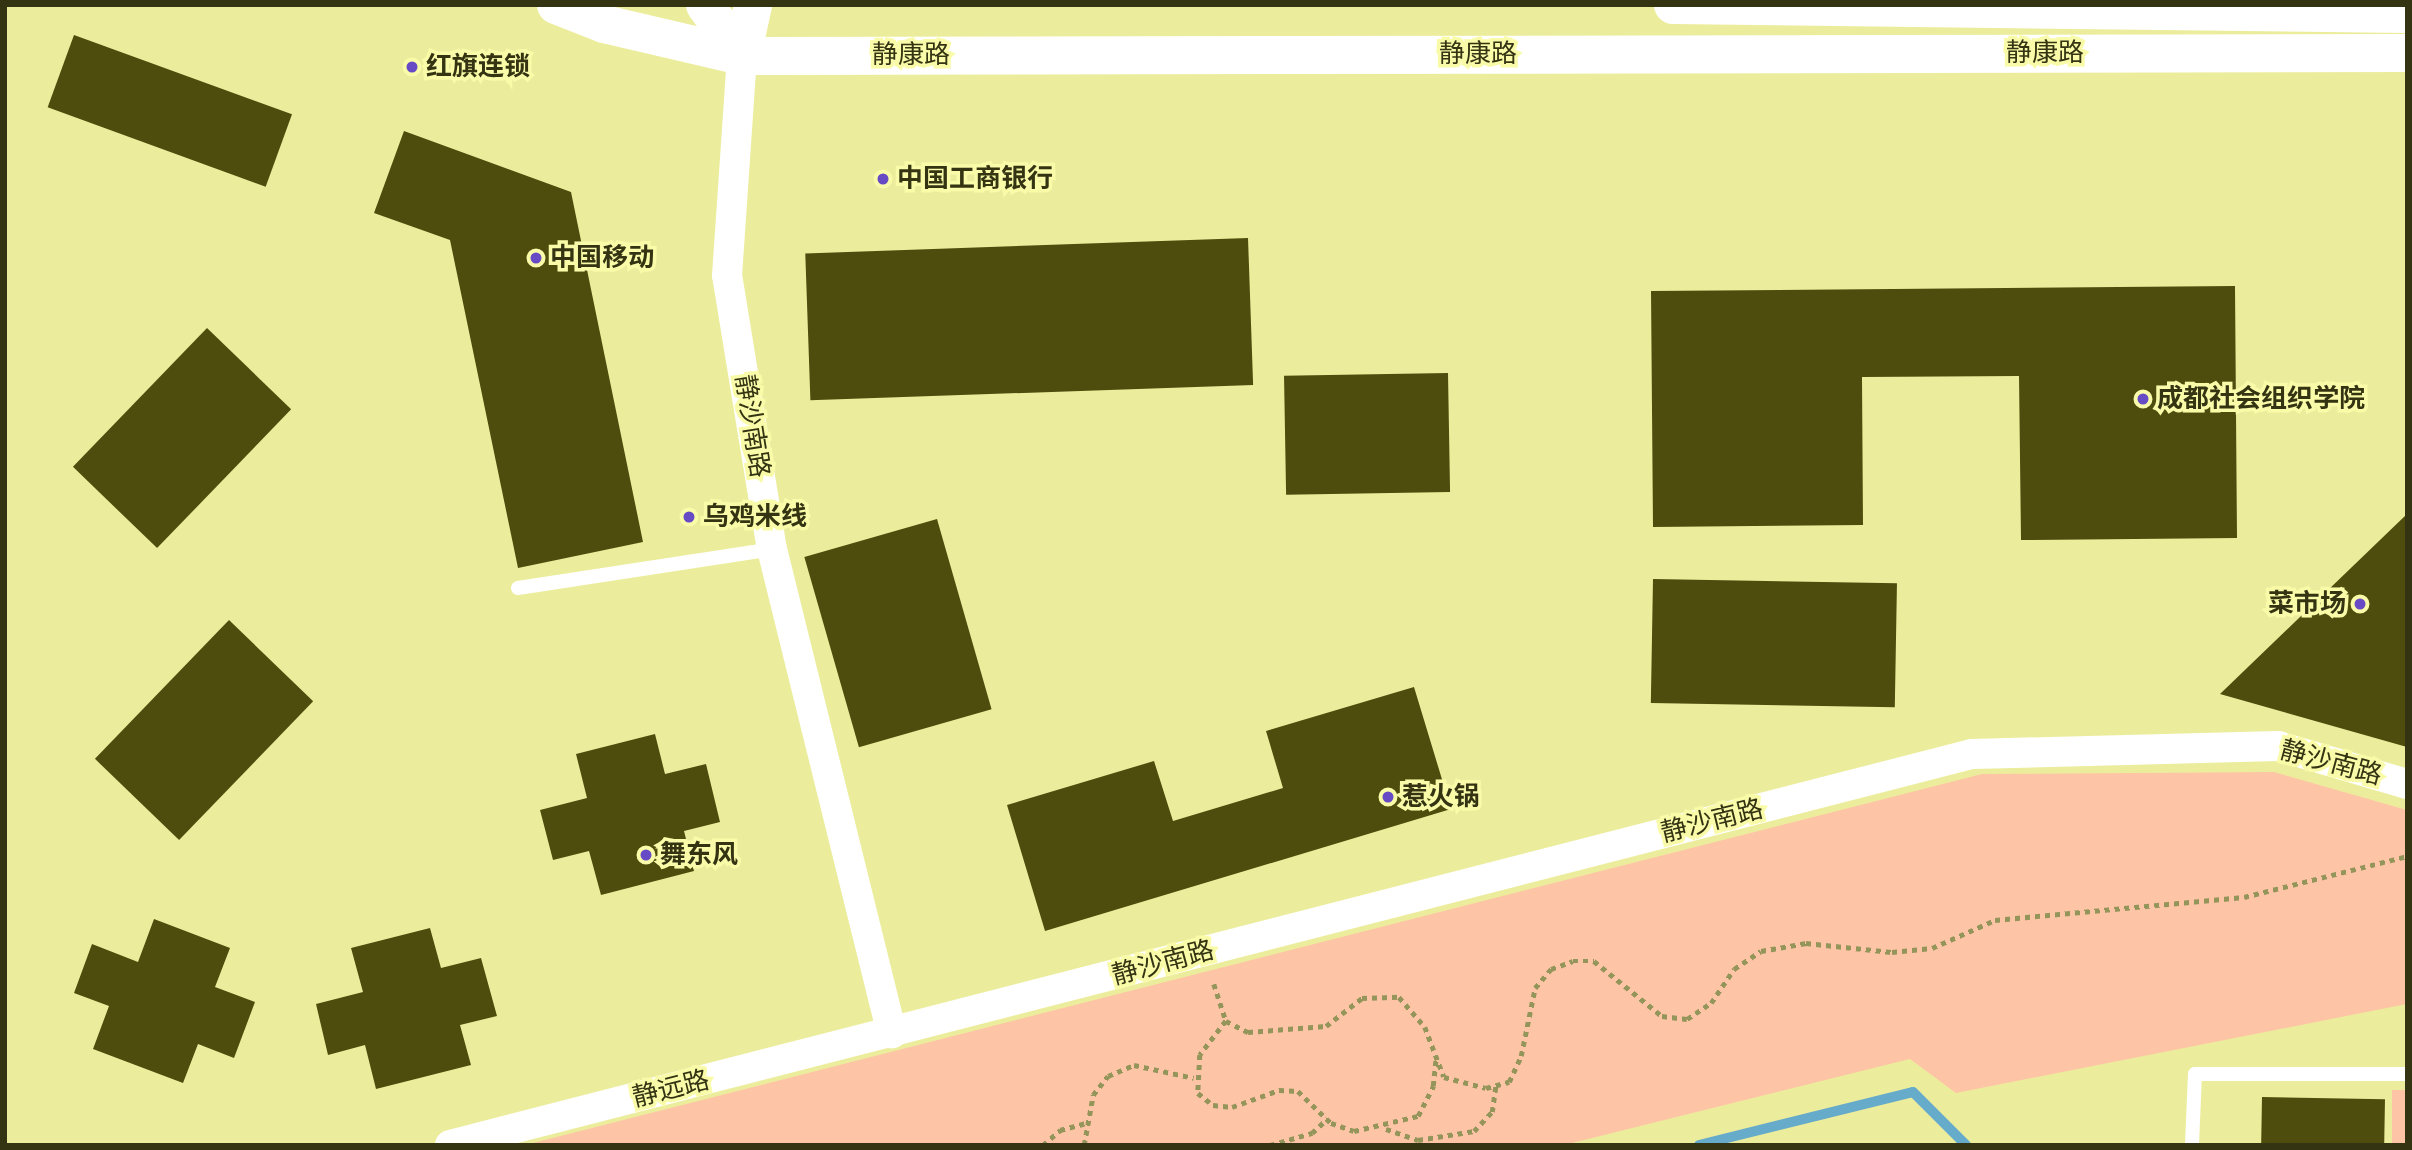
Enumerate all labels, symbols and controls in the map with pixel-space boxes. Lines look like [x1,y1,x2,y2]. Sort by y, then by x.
street label: 静康路 [2006,37,2084,69]
street label: 静康路 [1439,38,1517,70]
street label: 静康路 [872,39,950,71]
place label: 红旗连锁 [426,51,530,83]
marker: 红旗连锁 [404,59,420,75]
place label: 中国工商银行 [897,163,1053,195]
marker: 中国工商银行 [875,171,891,187]
place label: 中国移动 [550,242,654,274]
marker: 中国移动 [528,250,544,266]
street label: 静沙南路 [728,372,776,480]
place label: 成都社会组织学院 [2157,383,2365,415]
marker: 成都社会组织学院 [2135,391,2151,407]
place label: 乌鸡米线 [703,501,807,533]
marker: 乌鸡米线 [681,509,697,525]
place label: 菜市场 [2268,588,2346,620]
marker: 菜市场 [2352,596,2368,612]
street label: 静沙南路 [2277,734,2385,792]
place label: 惹火锅 [1402,781,1480,813]
marker: 惹火锅 [1380,789,1396,805]
street label: 静沙南路 [1658,793,1766,849]
place label: 舞东风 [660,839,738,871]
marker: 舞东风 [638,847,654,863]
street label: 静沙南路 [1109,934,1217,992]
street label: 静远路 [629,1064,713,1114]

